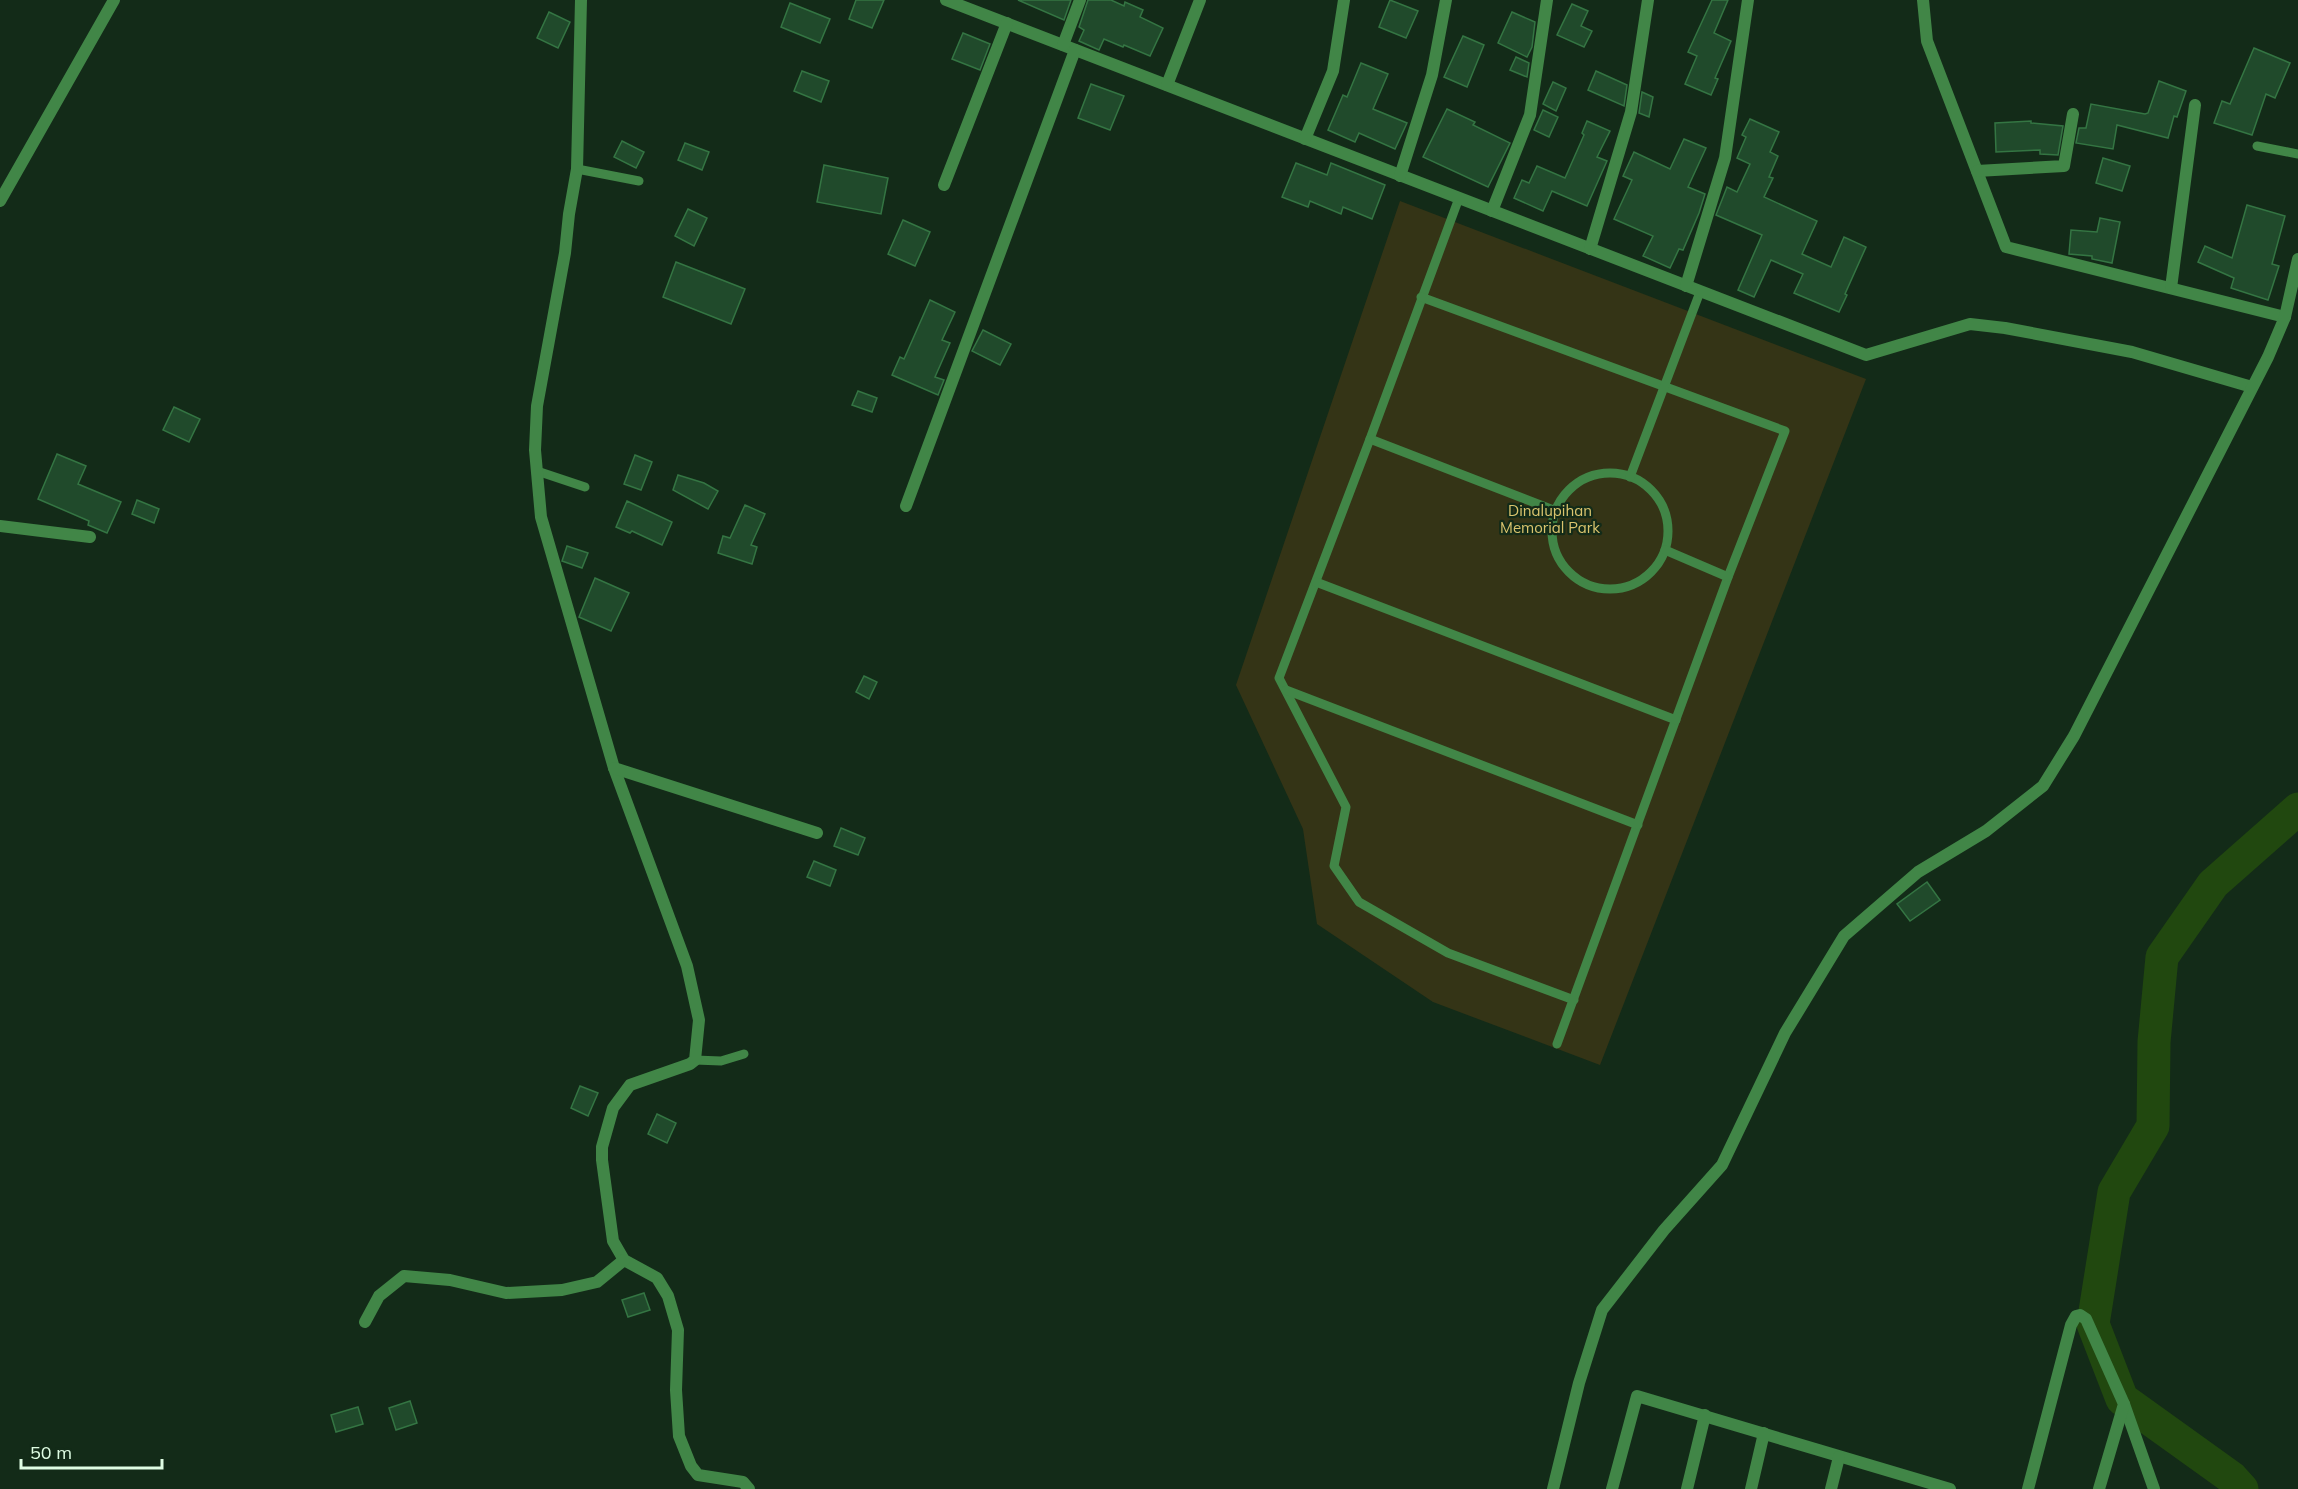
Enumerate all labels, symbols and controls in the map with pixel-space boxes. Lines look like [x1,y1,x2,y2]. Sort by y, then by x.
park label: Dinalupihan Memorial Park [1500,501,1600,537]
scale bar [21,1432,162,1470]
text: 50 m [30,1441,72,1464]

